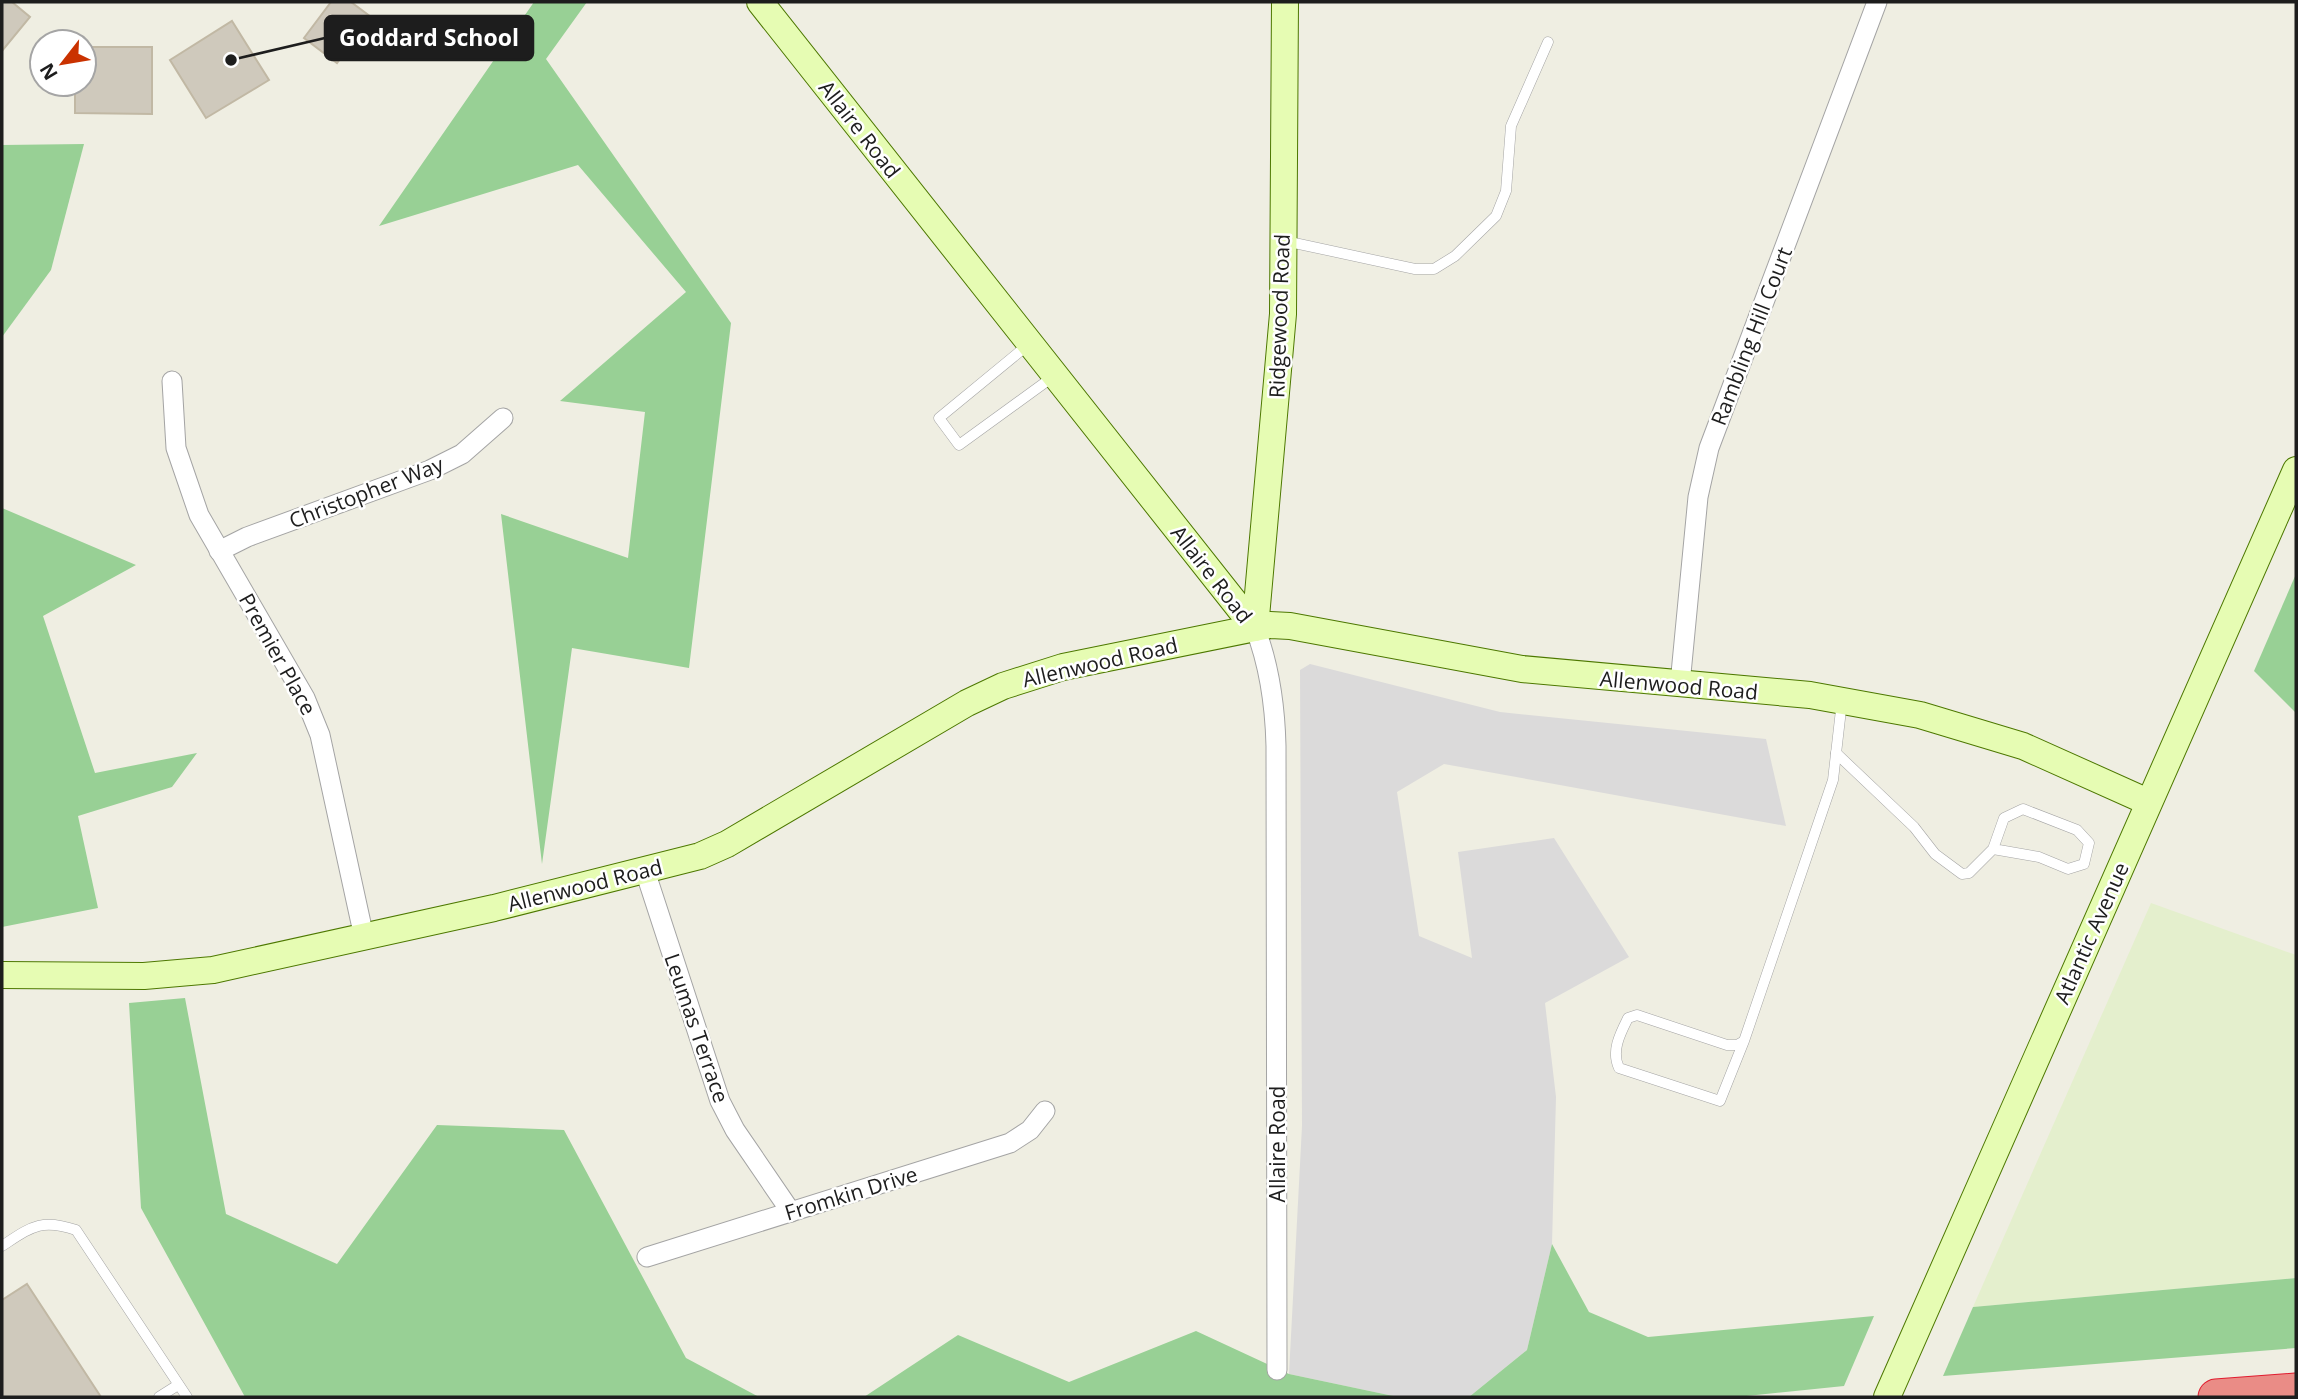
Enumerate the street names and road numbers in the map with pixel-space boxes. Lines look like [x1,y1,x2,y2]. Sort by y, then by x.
street label: Allaire Road [813,74,907,184]
street label: Ridgewood Road [1262,233,1296,399]
street label: Rambling Hill Court [1704,243,1798,429]
street label: Christopher Way [285,450,448,534]
street label: Allaire Road [1165,519,1259,629]
street label: Premier Place [233,588,323,720]
street label: Allenwood Road [1020,631,1180,693]
street label: Allenwood Road [1599,664,1759,706]
street label: Allenwood Road [505,852,665,918]
street label: Atlantic Avenue [2047,858,2135,1008]
street label: Leumas Terrace [658,950,736,1106]
street label: Allaire Road [1263,1086,1291,1202]
street label: Fromkin Drive [781,1159,921,1227]

